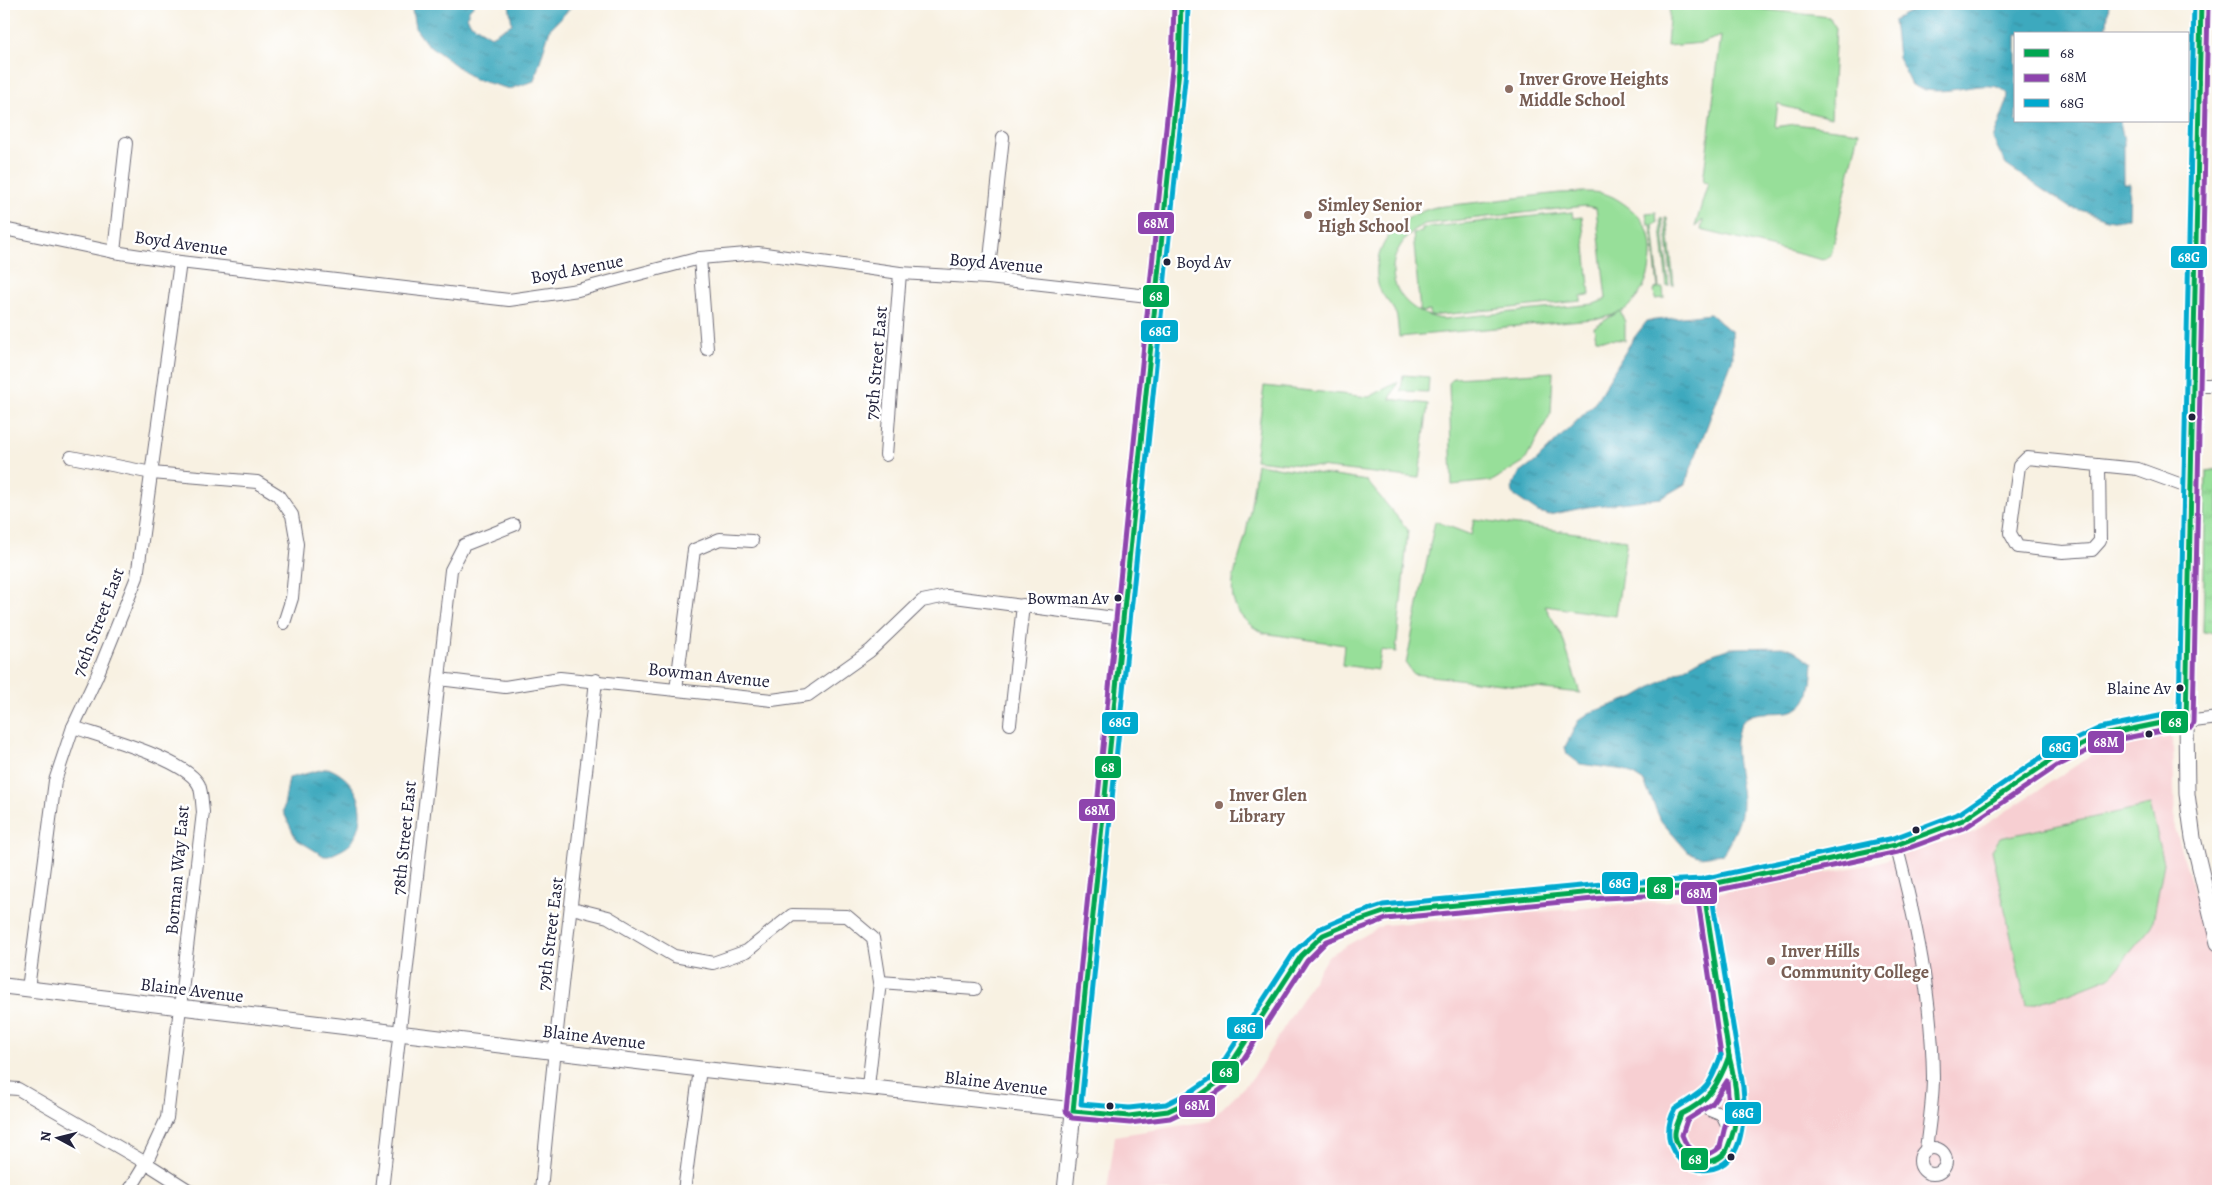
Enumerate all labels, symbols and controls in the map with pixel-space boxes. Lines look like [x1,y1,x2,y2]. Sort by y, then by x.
legend [2014,32,2190,122]
text: 68 [2060,43,2074,63]
place label: Inver Grove Heights Middle School [1519,67,1669,112]
text: 68M [2060,67,2087,87]
marker: Inver Grove Heights Middle School [1503,83,1515,95]
text: 68G [2060,93,2084,113]
place label: Simley Senior High School [1318,193,1423,238]
marker: Simley Senior High School [1302,209,1314,221]
line badge: 68M [1137,211,1175,235]
text: 68M [1143,214,1169,233]
street label: Boyd Avenue [133,225,229,261]
line badge: 68G [2170,245,2208,269]
street label: Boyd Avenue [948,247,1044,279]
street label: Boyd Avenue [529,248,625,290]
text: 68G [2178,248,2200,267]
place label: Boyd Av [1176,251,1232,274]
marker: Boyd Av [1162,257,1172,267]
line badge: 68 [1142,284,1170,308]
text: 68 [1149,287,1163,306]
street label: 79th Street East [859,305,893,421]
line badge: 68G [1140,319,1179,343]
text: 68G [1149,322,1171,341]
unlabelled marker [2187,412,2197,422]
street label: 76th Street East [66,564,130,680]
place label: Bowman Av [1027,587,1109,610]
marker: Bowman Av [1113,593,1123,603]
street label: Bowman Avenue [647,657,771,693]
place label: Blaine Av [2107,677,2171,700]
marker: Blaine Av [2175,683,2185,693]
line badge: 68 [2160,710,2189,734]
line badge: 68G [1101,711,1139,735]
text: 68G [1109,713,1131,732]
text: 68 [2168,713,2182,732]
unlabelled marker [2144,729,2154,739]
line badge: 68M [2087,730,2125,754]
text: 68M [2093,733,2119,752]
line badge: 68G [2041,735,2079,759]
text: 68G [2049,738,2071,757]
line badge: 68 [1094,755,1122,779]
text: 68 [1101,758,1115,777]
street label: 78th Street East [386,779,422,896]
place label: Inver Glen Library [1229,783,1307,828]
line badge: 68M [1078,798,1116,822]
marker: Inver Glen Library [1213,799,1225,811]
text: 68M [1084,801,1110,820]
street label: Borman Way East [159,804,195,936]
unlabelled marker [1911,825,1921,835]
line badge: 68G [1601,871,1639,895]
text: 68G [1609,874,1631,893]
street label: 79th Street East [531,876,569,992]
line badge: 68 [1646,876,1674,900]
text: 68 [1653,879,1667,898]
line badge: 68M [1680,881,1718,905]
text: 68M [1686,884,1712,903]
place label: Inver Hills Community College [1781,939,1929,984]
marker: Inver Hills Community College [1765,955,1777,967]
street label: Blaine Avenue [139,972,245,1008]
line badge: 68G [1226,1016,1264,1040]
street label: Blaine Avenue [541,1019,647,1055]
text: 68G [1234,1019,1256,1038]
line badge: 68 [1211,1060,1240,1084]
text: 68 [1219,1063,1233,1082]
street label: Blaine Avenue [943,1065,1049,1101]
line badge: 68M [1178,1094,1216,1118]
text: 68M [1184,1096,1210,1115]
unlabelled marker [1105,1101,1115,1111]
line badge: 68G [1724,1101,1762,1125]
text: 68G [1732,1104,1754,1123]
north arrow [32,1112,82,1162]
text: N [36,1130,56,1143]
line badge: 68 [1680,1147,1709,1171]
text: 68 [1688,1150,1702,1169]
unlabelled marker [1726,1152,1736,1162]

